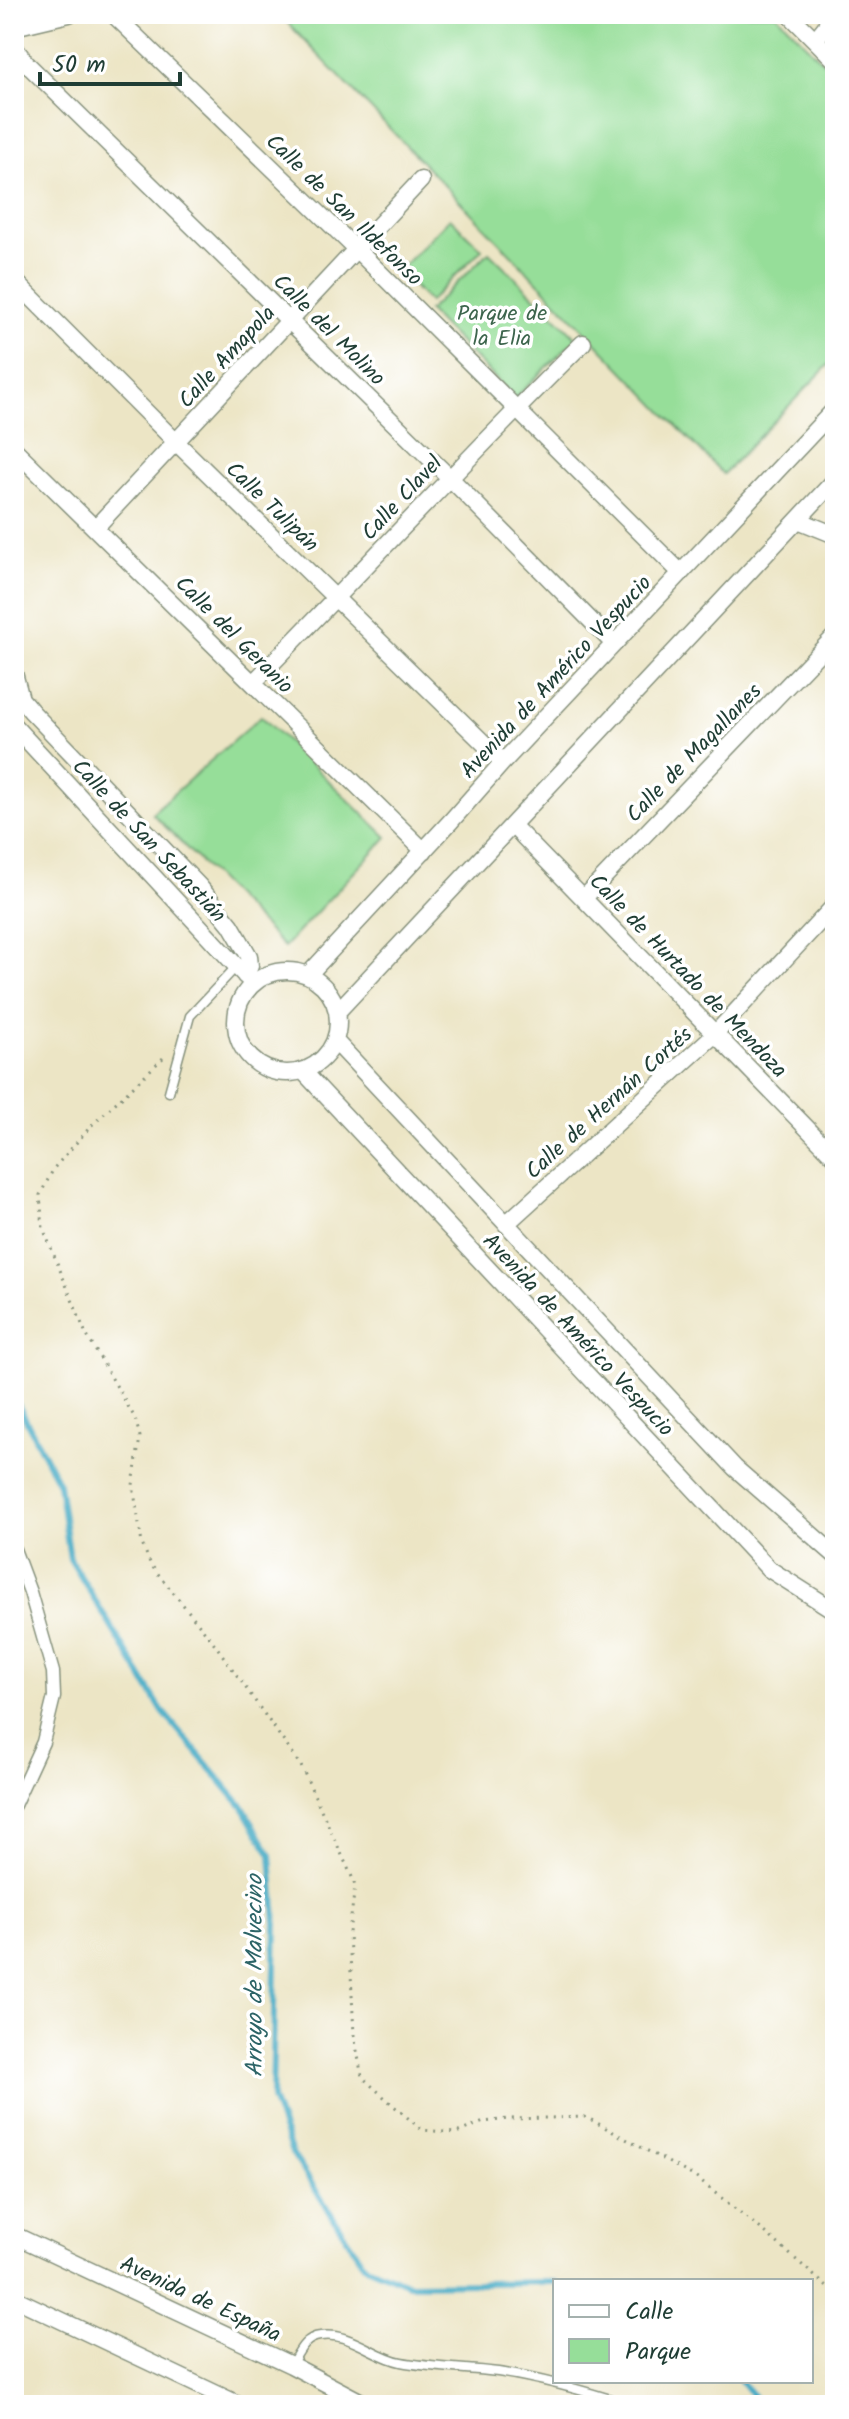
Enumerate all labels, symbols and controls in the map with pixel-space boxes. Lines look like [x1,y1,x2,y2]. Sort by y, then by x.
scale bar [40,36,180,86]
text: 50 m [52,46,106,85]
street label: Calle de San Ildefonso [256,126,430,296]
street label: Calle del Molino [264,266,393,395]
park label: Parque de la Elia [457,297,547,357]
street label: Calle Amapola [171,298,285,417]
street label: Calle Clavel [354,447,452,550]
street label: Calle Tulipán [216,454,326,562]
street label: Calle del Geranio [166,568,301,703]
street label: Avenida de Américo Vespucio [453,568,661,788]
street label: Calle de Magallanes [619,675,771,832]
street label: Calle de San Sebastián [62,752,234,932]
street label: Calle de Hurtado de Mendoza [580,866,795,1087]
street label: Calle de Hernán Cortés [518,1018,702,1189]
street label: Avenida de Américo Vespucio [473,1226,681,1446]
water label: Arroyo de Malvecino [236,1873,275,2077]
street label: Avenida de España [113,2248,286,2353]
legend [553,2279,813,2383]
text: Calle [625,2293,673,2332]
text: Parque [625,2333,691,2372]

